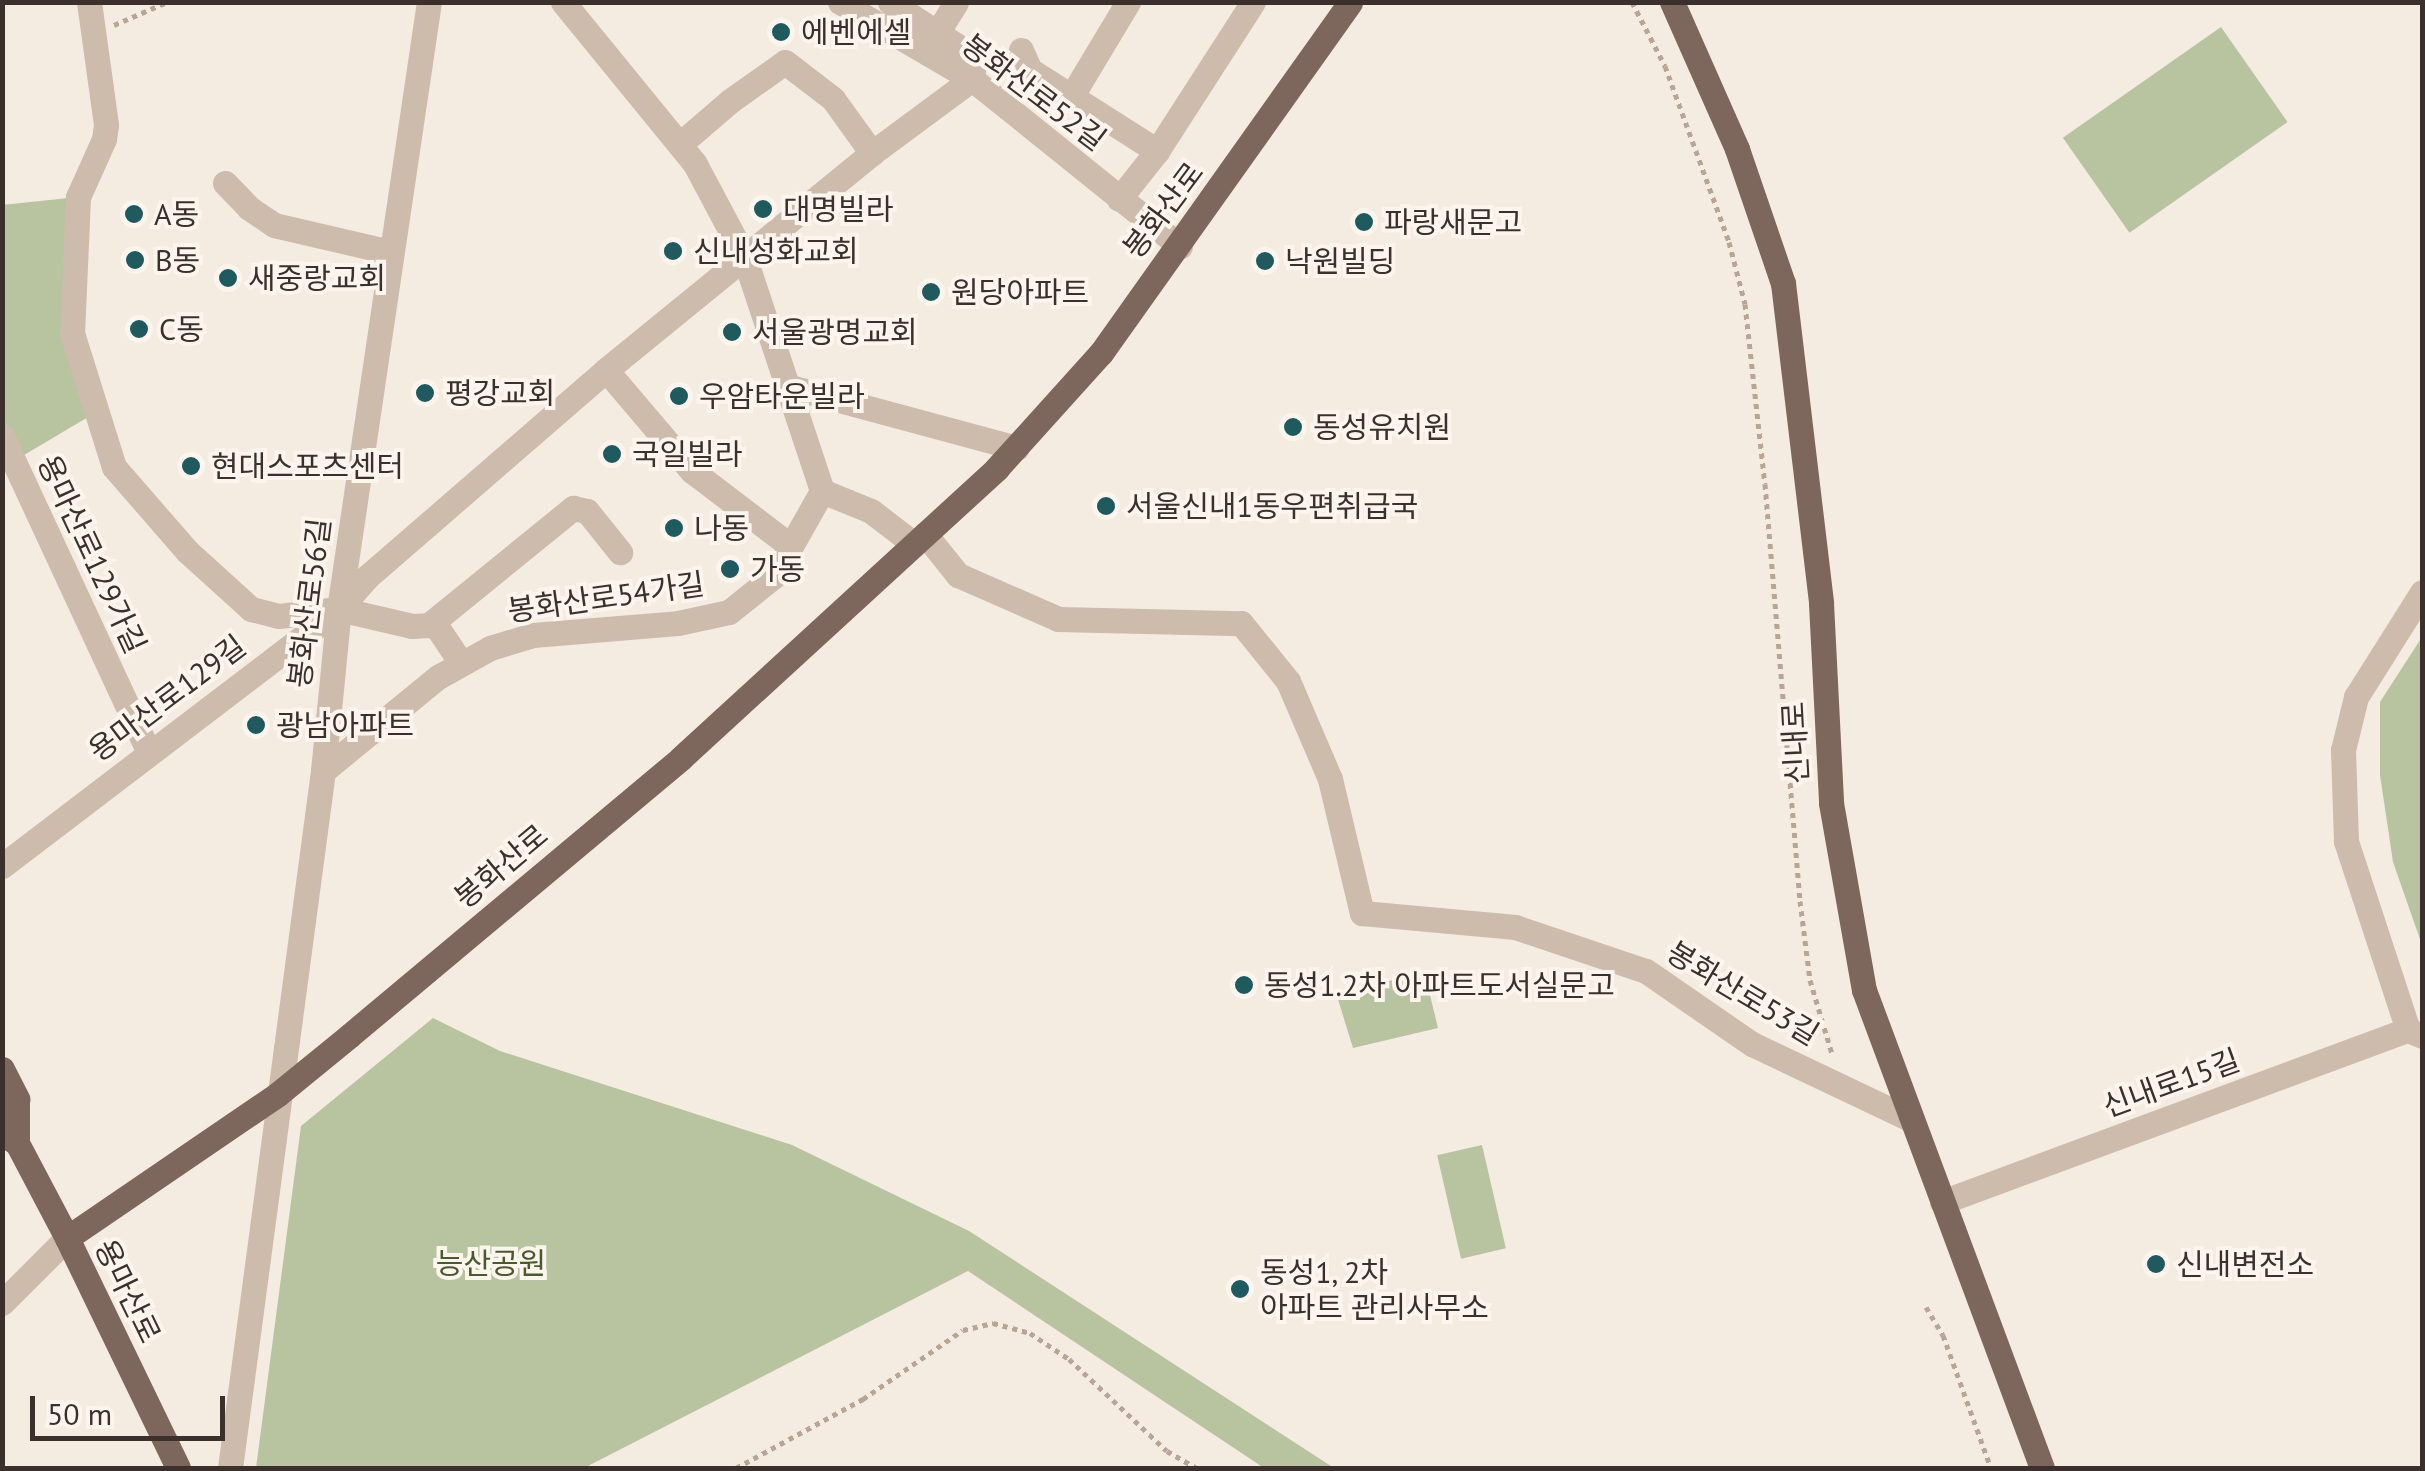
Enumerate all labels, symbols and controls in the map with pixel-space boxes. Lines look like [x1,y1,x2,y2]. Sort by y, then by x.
place label: 에벤에셀 [801,14,911,50]
marker: 에벤에셀 [770,21,792,43]
street label: 봉화산로52길 [955,26,1113,158]
street label: 봉화산로 [1115,155,1211,265]
place label: 대명빌라 [783,191,893,227]
place label: A동 [154,196,199,232]
marker: 대명빌라 [752,198,774,220]
marker: A동 [123,203,145,225]
place label: 파랑새문고 [1384,204,1522,240]
marker: 파랑새문고 [1353,211,1375,233]
place label: 신내성화교회 [693,233,859,269]
marker: 신내성화교회 [662,240,684,262]
place label: B동 [155,242,200,278]
place label: 낙원빌딩 [1285,243,1395,279]
marker: B동 [124,249,146,271]
marker: 낙원빌딩 [1254,250,1276,272]
place label: 새중랑교회 [248,260,386,296]
marker: 새중랑교회 [217,267,239,289]
place label: 원당아파트 [951,274,1089,310]
marker: 원당아파트 [920,281,942,303]
place label: C동 [159,311,204,347]
place label: 서울광명교회 [752,314,918,350]
marker: C동 [128,318,150,340]
marker: 서울광명교회 [721,321,743,343]
place label: 평강교회 [445,375,555,411]
place label: 우암타운빌라 [699,378,865,414]
marker: 평강교회 [414,382,436,404]
marker: 우암타운빌라 [668,385,690,407]
place label: 동성유치원 [1313,409,1451,445]
marker: 동성유치원 [1282,416,1304,438]
place label: 국일빌라 [632,436,742,472]
marker: 국일빌라 [601,443,623,465]
place label: 현대스포츠센터 [211,448,404,484]
street label: 용마산로129가길 [30,449,154,659]
marker: 현대스포츠센터 [180,455,202,477]
place label: 서울신내1동우편취급국 [1126,488,1418,524]
marker: 서울신내1동우편취급국 [1095,495,1117,517]
place label: 나동 [694,510,749,546]
street label: 봉화산로56길 [281,516,337,690]
marker: 나동 [663,517,685,539]
place label: 가동 [750,551,805,587]
marker: 가동 [719,558,741,580]
street label: 봉화산로54가길 [505,565,707,629]
street label: 용마산로129길 [81,627,253,769]
street label: 신내로 [1775,701,1815,785]
place label: 광남아파트 [276,707,414,743]
marker: 광남아파트 [245,714,267,736]
street label: 봉화산로 [447,817,555,915]
street label: 봉화산로53길 [1661,934,1825,1052]
place label: 동성1.2차 아파트도서실문고 [1264,967,1615,1003]
marker: 동성1.2차 아파트도서실문고 [1233,974,1255,996]
street label: 신내로15길 [2098,1042,2244,1124]
street label: 용마산로 [88,1233,168,1349]
park label: 능산공원 [436,1245,546,1281]
place label: 신내변전소 [2176,1246,2314,1282]
marker: 신내변전소 [2145,1253,2167,1275]
place label: 동성1, 2차 아파트 관리사무소 [1260,1254,1489,1324]
marker: 동성1, 2차 아파트 관리사무소 [1229,1278,1251,1300]
scale bar [35,1376,230,1438]
text: 50 m [47,1394,112,1433]

